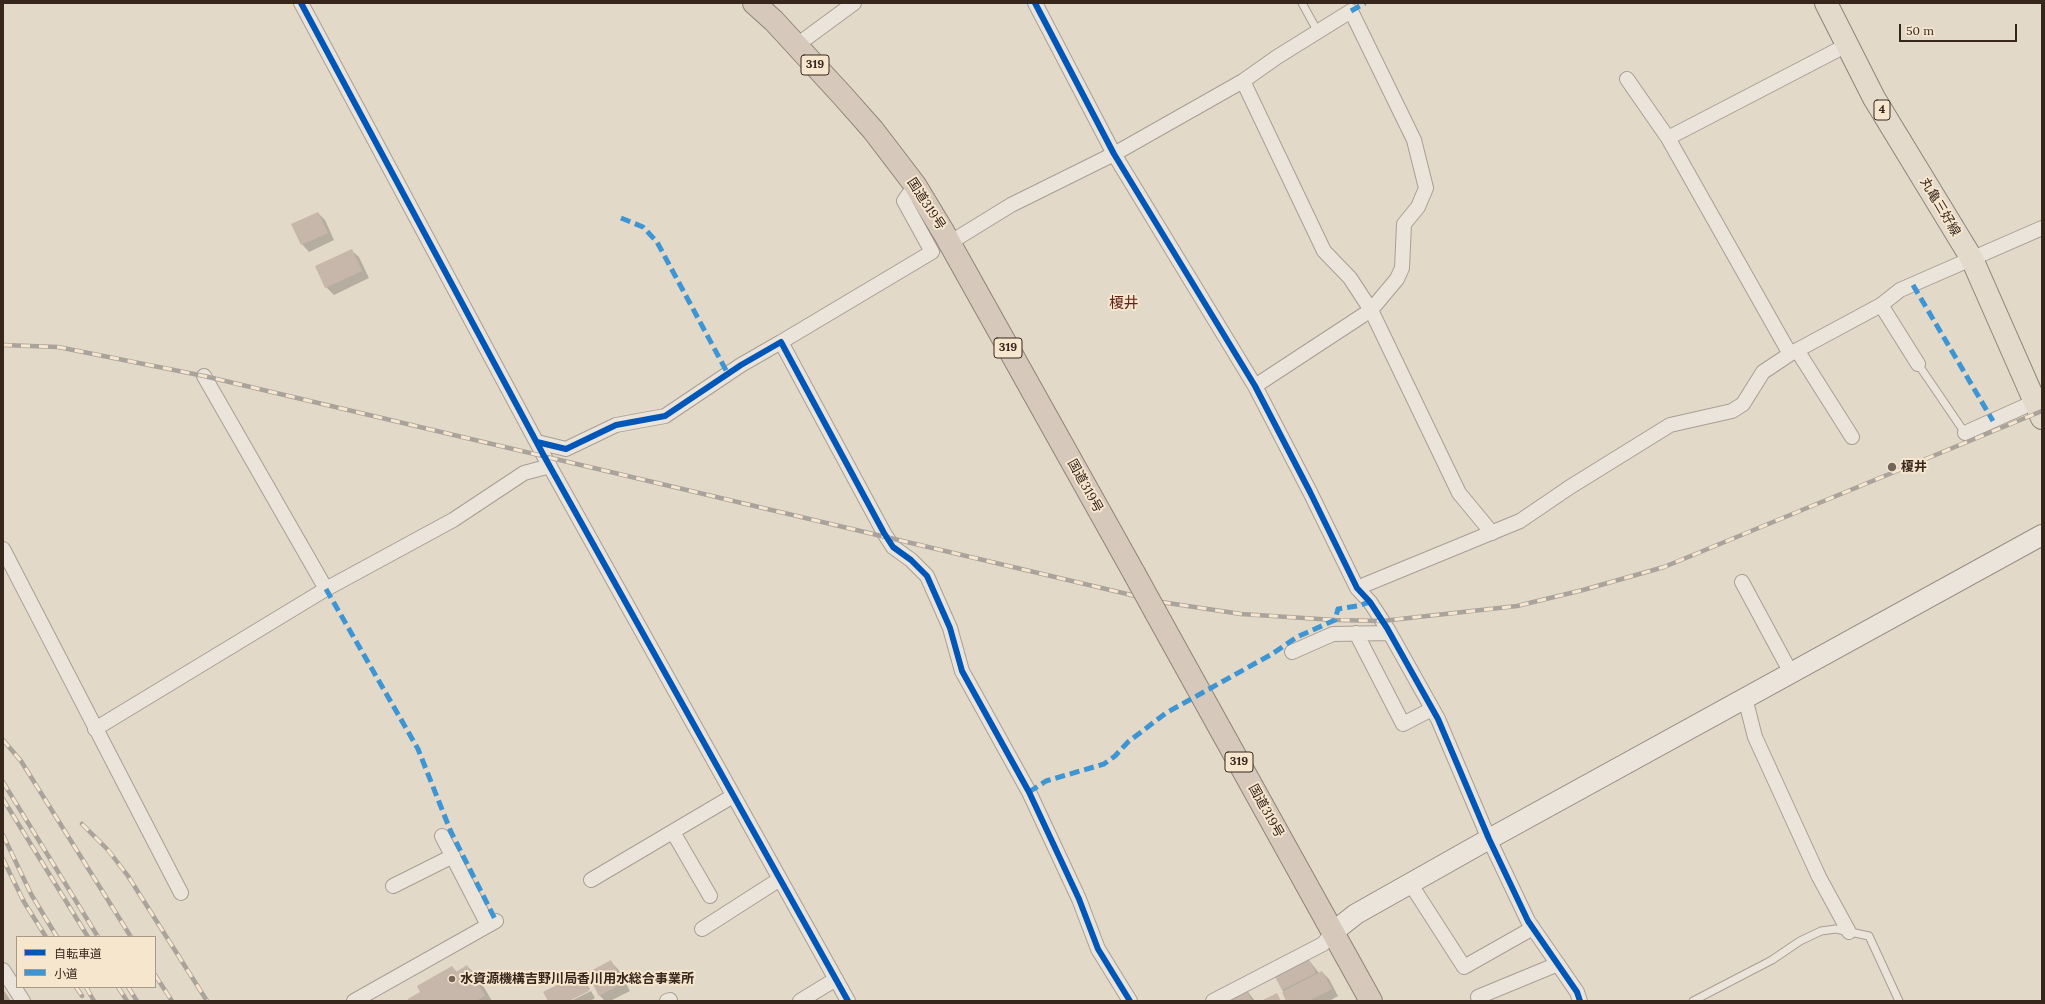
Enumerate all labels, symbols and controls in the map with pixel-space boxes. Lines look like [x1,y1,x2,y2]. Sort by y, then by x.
scale bar [1901,16,2019,42]
text: 50 m [1906,23,1934,38]
road number: 319 [801,55,829,75]
road number: 4 [1874,100,1890,120]
street label: 国道319号 [904,175,948,233]
street label: 丸亀三好線 [1917,175,1963,239]
district label: 榎井 [1109,295,1139,313]
road number: 319 [994,338,1022,358]
street label: 国道319号 [1064,457,1106,515]
place label: 榎井 [1901,459,1927,475]
marker: 榎井 [1886,461,1898,473]
road number: 319 [1225,752,1253,772]
street label: 国道319号 [1245,782,1287,840]
legend [16,936,156,988]
text: 自転車道 [54,946,102,961]
text: 小道 [54,966,78,981]
place label: 水資源機構吉野川局香川用水総合事業所 [460,971,694,987]
marker: 水資源機構吉野川局香川用水総合事業所 [447,974,457,984]

